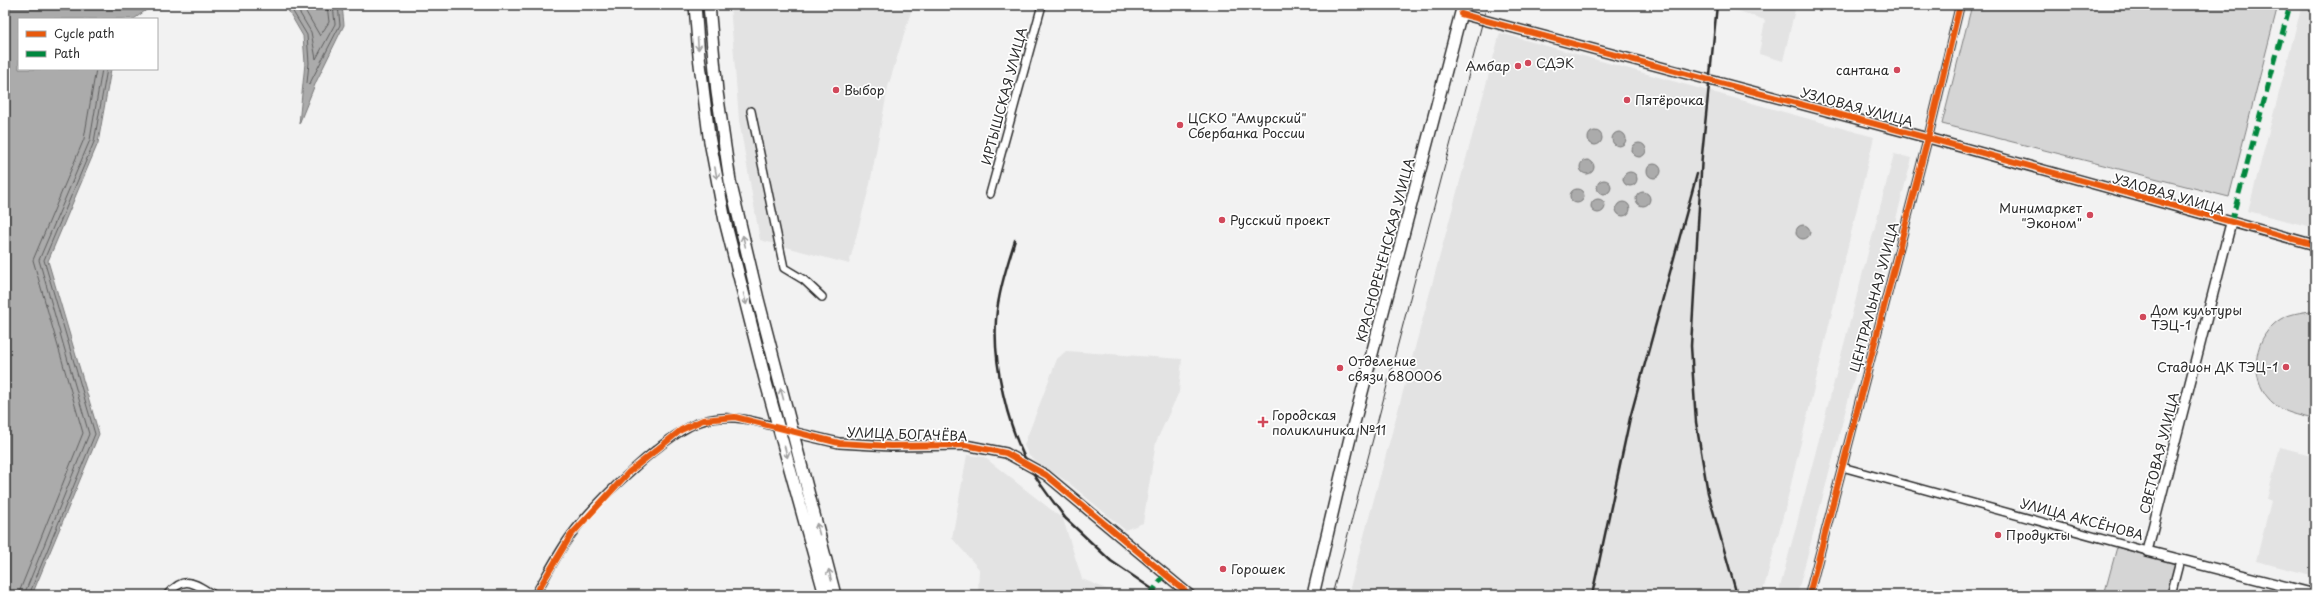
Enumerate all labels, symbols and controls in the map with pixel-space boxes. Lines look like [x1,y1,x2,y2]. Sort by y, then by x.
legend [18,18,158,70]
text: Cycle path [54,24,115,42]
street label: ИРТЫШСКАЯ УЛИЦА [976,25,1031,167]
one-way arrow [694,37,701,50]
text: Path [54,44,80,62]
place label: СДЭК [1536,53,1574,72]
place label: Амбар [1465,56,1510,75]
marker: СДЭК [1523,58,1533,68]
place label: сантана [1836,60,1890,79]
marker: Амбар [1513,61,1523,71]
marker: сантана [1892,65,1902,75]
place label: Выбор [844,80,884,99]
street label: УЗЛОВАЯ УЛИЦА [1799,82,1916,131]
marker: Выбор [831,85,841,95]
place label: Пятёрочка [1635,90,1705,109]
marker: Пятёрочка [1622,95,1632,105]
place label: ЦСКО "Амурский" Сбербанка России [1188,108,1307,142]
marker: ЦСКО "Амурский" Сбербанка России [1175,120,1185,130]
street label: КРАСНОРЕЧЕНСКАЯ УЛИЦА [1351,156,1418,344]
one-way arrow [712,166,720,179]
street label: УЗЛОВАЯ УЛИЦА [2111,168,2228,219]
place label: Минимаркет "Эконом" [1999,198,2083,232]
place label: Русский проект [1230,210,1331,229]
marker: Минимаркет "Эконом" [2085,210,2095,220]
marker: Русский проект [1217,215,1227,225]
street label: ЦЕНТРАЛЬНАЯ УЛИЦА [1844,220,1903,374]
one-way arrow [740,234,747,247]
one-way arrow [742,292,749,305]
place label: Дом культуры ТЭЦ-1 [2150,300,2242,334]
marker: Дом культуры ТЭЦ-1 [2138,312,2148,322]
place label: Отделение связи 680006 [1348,351,1442,385]
place label: Стадион ДК ТЭЦ-1 [2157,357,2278,376]
marker: Стадион ДК ТЭЦ-1 [2281,362,2291,372]
marker: Отделение связи 680006 [1335,363,1345,373]
one-way arrow [778,388,786,401]
street label: СВЕТОВАЯ УЛИЦА [2134,390,2183,516]
place label: Городская поликлиника №11 [1272,405,1386,439]
marker: Городская поликлиника №11 [1257,416,1269,428]
street label: УЛИЦА БОГАЧЁВА [846,422,968,445]
one-way arrow [782,445,790,458]
street label: УЛИЦА АКСЁНОВА [2019,493,2146,544]
one-way arrow [813,523,821,536]
place label: Продукты [2006,525,2070,544]
marker: Продукты [1993,530,2003,540]
place label: Горошек [1231,559,1285,578]
marker: Горошек [1218,564,1228,574]
one-way arrow [825,569,833,582]

